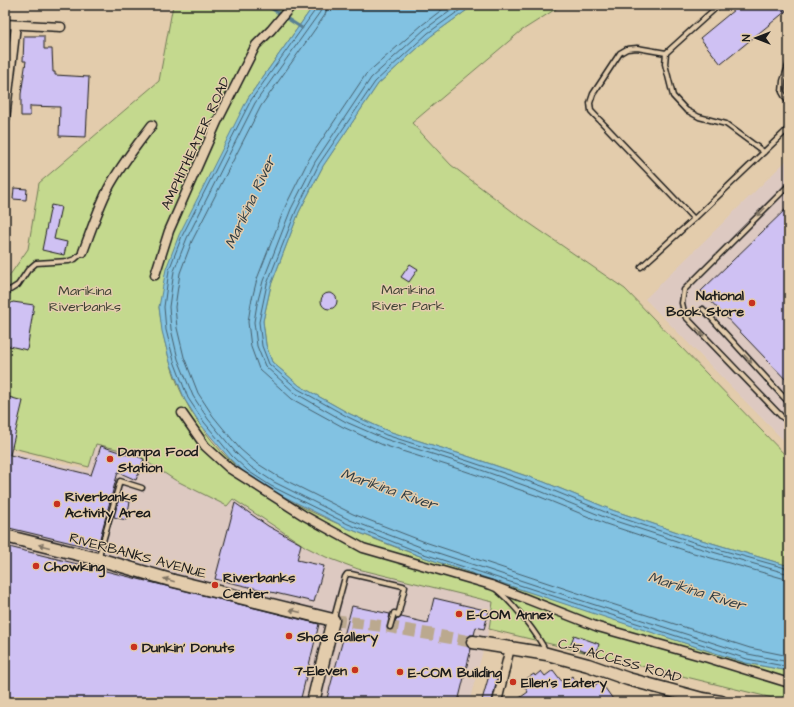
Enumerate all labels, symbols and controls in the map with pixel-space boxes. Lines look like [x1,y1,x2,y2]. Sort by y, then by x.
north arrow [736,18,776,58]
text: N [739,34,754,41]
street label: AMPHITHEATER ROAD [156,74,236,213]
water label: Marikina River [220,151,282,252]
one-way arrow [756,207,766,217]
park label: Marikina River Park [372,280,445,316]
park label: Marikina Riverbanks [49,281,121,317]
place label: National Book Store [666,286,745,322]
marker: National Book Store [747,298,757,308]
one-way arrow [695,327,704,336]
one-way arrow [744,353,753,364]
place label: Dampa Food Station [117,442,199,478]
marker: Dampa Food Station [105,454,115,464]
water label: Marikina River [338,463,441,516]
place label: Riverbanks Activity Area [65,487,151,523]
marker: Riverbanks Activity Area [52,499,62,509]
street label: RIVERBANKS AVENUE [67,528,209,584]
one-way arrow [37,542,50,548]
place label: Chowking [44,557,106,578]
marker: Chowking [31,561,41,571]
water label: Marikina River [646,567,750,617]
place label: Riverbanks Center [223,568,295,604]
one-way arrow [163,576,175,582]
marker: Riverbanks Center [210,580,220,590]
place label: E-COM Annex [467,605,554,625]
one-way arrow [289,608,301,614]
marker: E-COM Annex [454,609,464,619]
place label: Shoe Gallery [296,627,379,647]
marker: Shoe Gallery [284,631,294,641]
street label: C-5 ACCESS ROAD [556,634,684,688]
place label: Dunkin' Donuts [142,638,235,658]
marker: Dunkin' Donuts [129,642,139,652]
place label: 7-Eleven [293,661,347,681]
place label: E-COM Building [408,663,503,684]
marker: 7-Eleven [350,665,360,675]
marker: E-COM Building [395,667,405,677]
place label: Ellen's Eatery [521,673,608,693]
marker: Ellen's Eatery [508,677,518,687]

